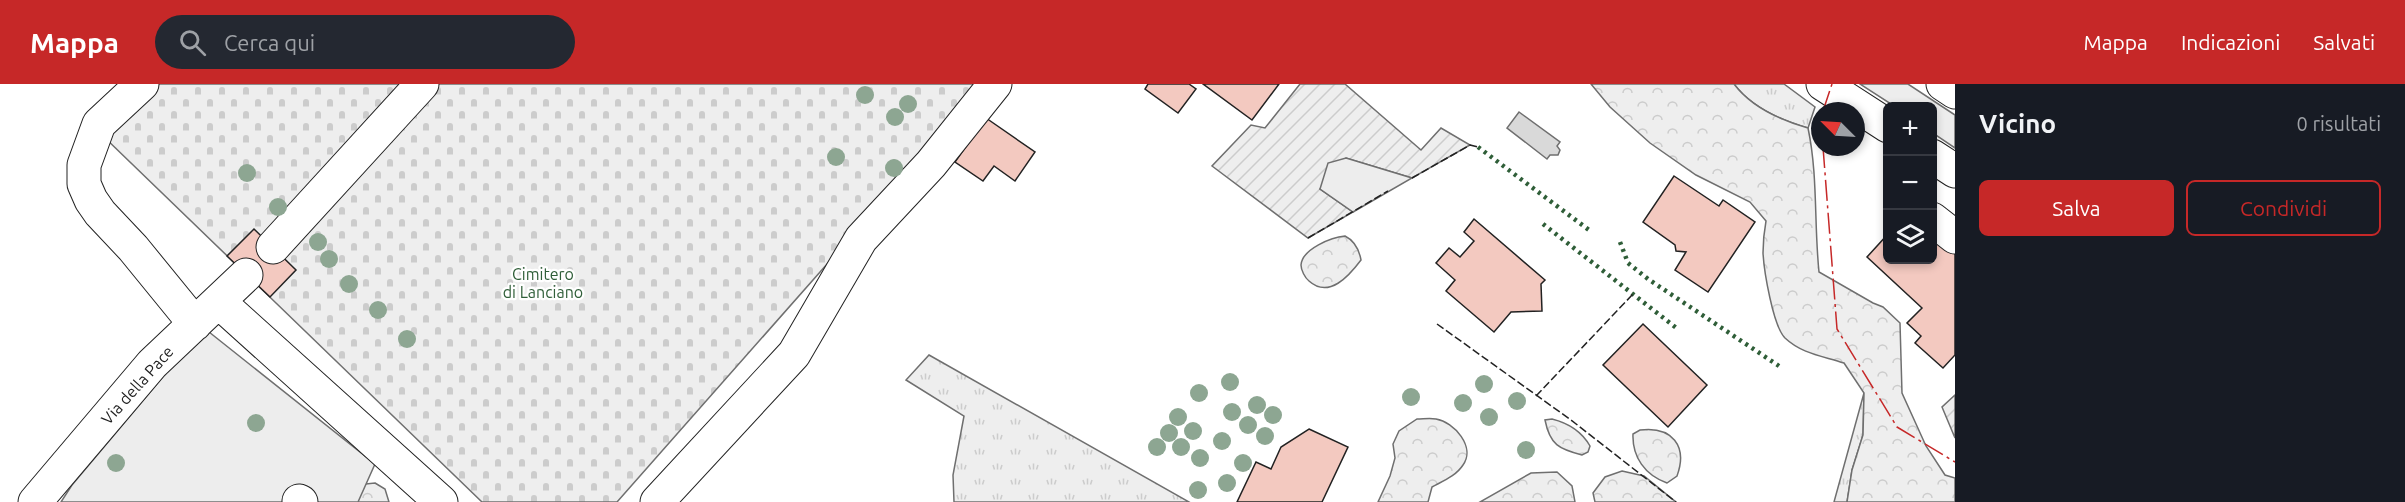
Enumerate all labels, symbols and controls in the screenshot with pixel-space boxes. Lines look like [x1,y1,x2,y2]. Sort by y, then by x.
search box [155,15,575,69]
icon: search [176,26,209,59]
text: Mappa [30,27,119,58]
text: Cerca qui [224,30,315,55]
text: Mappa [2083,30,2148,54]
text: Indicazioni [2181,30,2280,54]
text: Salvati [2313,30,2375,54]
north arrow [1811,102,1865,156]
map controls [1883,102,1937,264]
button: + [1883,102,1937,156]
text: Vicino [1979,109,2056,138]
text: 0 risultati [2297,112,2381,135]
button: − [1883,156,1937,210]
button: Salva [1979,180,2174,236]
button: Condividi [2186,180,2381,236]
button: layers [1883,210,1937,264]
park label: Cimitero di Lanciano [503,265,583,301]
street label: Via della Pace [97,342,177,428]

